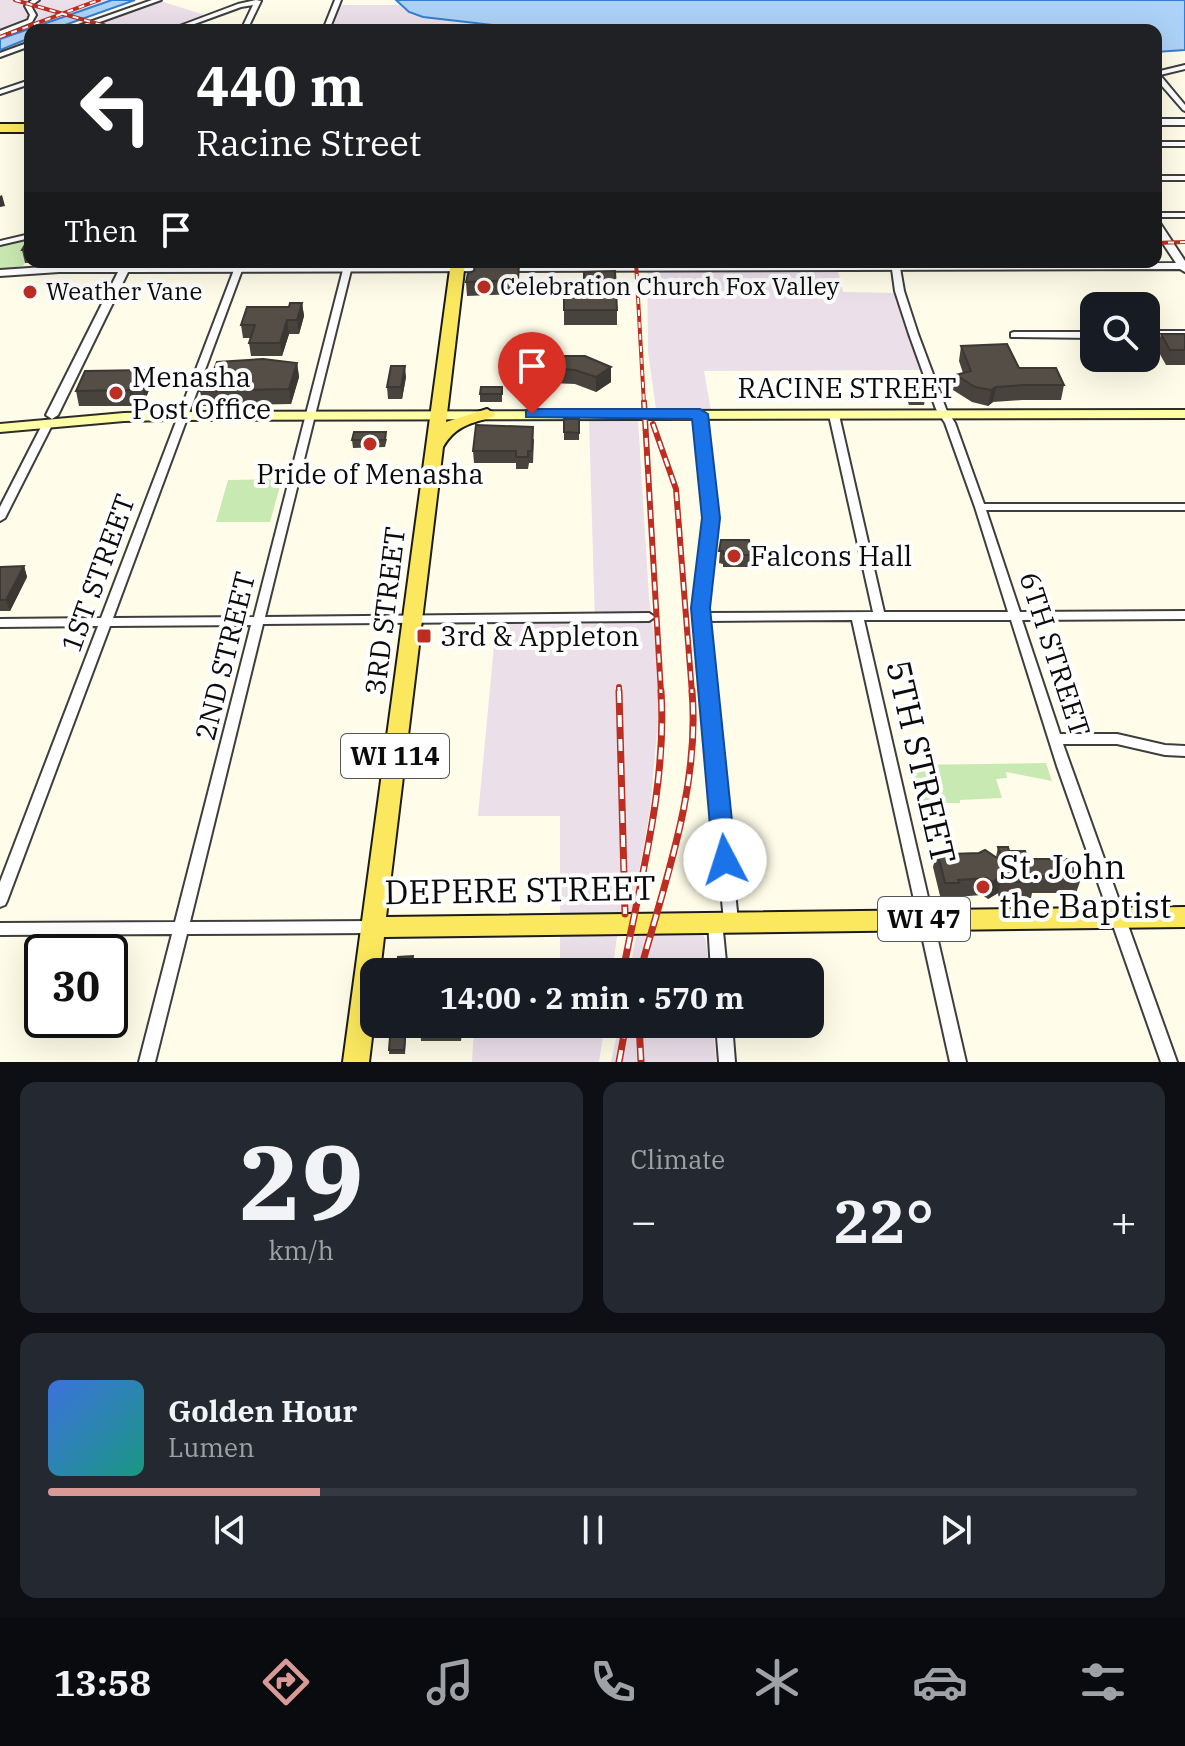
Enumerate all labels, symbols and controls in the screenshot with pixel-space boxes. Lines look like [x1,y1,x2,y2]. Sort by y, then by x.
text: 440 m [196,49,364,121]
icon: left [64,56,168,160]
text: Racine Street [196,119,422,166]
icon: arrive [154,208,198,252]
text: Then [64,211,138,250]
place label: Celebration Church Fox Valley [500,270,839,302]
place label: Weather Vane [46,275,202,307]
marker: Celebration Church Fox Valley [475,278,493,296]
marker: Weather Vane [21,283,39,301]
map controls [1080,292,1160,372]
button: search [1080,292,1160,372]
pin [498,332,566,414]
icon: arrive [510,344,554,388]
place label: Menasha Post Office [132,358,271,427]
street label: RACINE STREET [737,369,957,406]
marker: Menasha Post Office [107,384,125,402]
marker: Pride of Menasha [361,435,379,453]
place label: Pride of Menasha [256,455,484,492]
street label: 1ST STREET [52,489,143,657]
street label: 3RD STREET [356,525,413,697]
place label: Falcons Hall [750,537,912,574]
marker: Falcons Hall [725,547,743,565]
street label: 6TH STREET [1011,567,1099,741]
street label: 2ND STREET [186,568,263,744]
place label: 3rd & Appleton [440,617,639,654]
marker: 3rd & Appleton [415,627,433,645]
street label: 5TH STREET [877,656,967,868]
road number: WI 114 [341,734,449,778]
position arrow [683,818,767,902]
place label: St. John the Baptist [999,844,1172,927]
street label: DEPERE STREET [384,865,656,913]
marker: St. John the Baptist [974,878,992,896]
road number: WI 47 [878,897,970,941]
speed limit sign: 30 [24,934,128,1038]
text: 14:00 · 2 min · 570 m [440,978,744,1017]
text: 29 [239,1113,364,1249]
text: Climate [631,1142,725,1176]
text: 22° [834,1181,934,1260]
text: − [631,1192,657,1249]
text: + [1111,1192,1137,1249]
text: km/h [268,1233,334,1267]
text: Golden Hour [168,1391,357,1430]
text: Lumen [168,1430,255,1464]
icon: previous [208,1508,252,1552]
icon: pause [571,1508,615,1552]
icon: next [934,1508,978,1552]
icon: directions [258,1654,314,1710]
icon: music [422,1654,478,1710]
icon: phone [585,1654,641,1710]
icon: climate [749,1654,805,1710]
icon: car [912,1654,968,1710]
icon: filters [1075,1654,1131,1710]
text: 13:58 [54,1659,151,1706]

